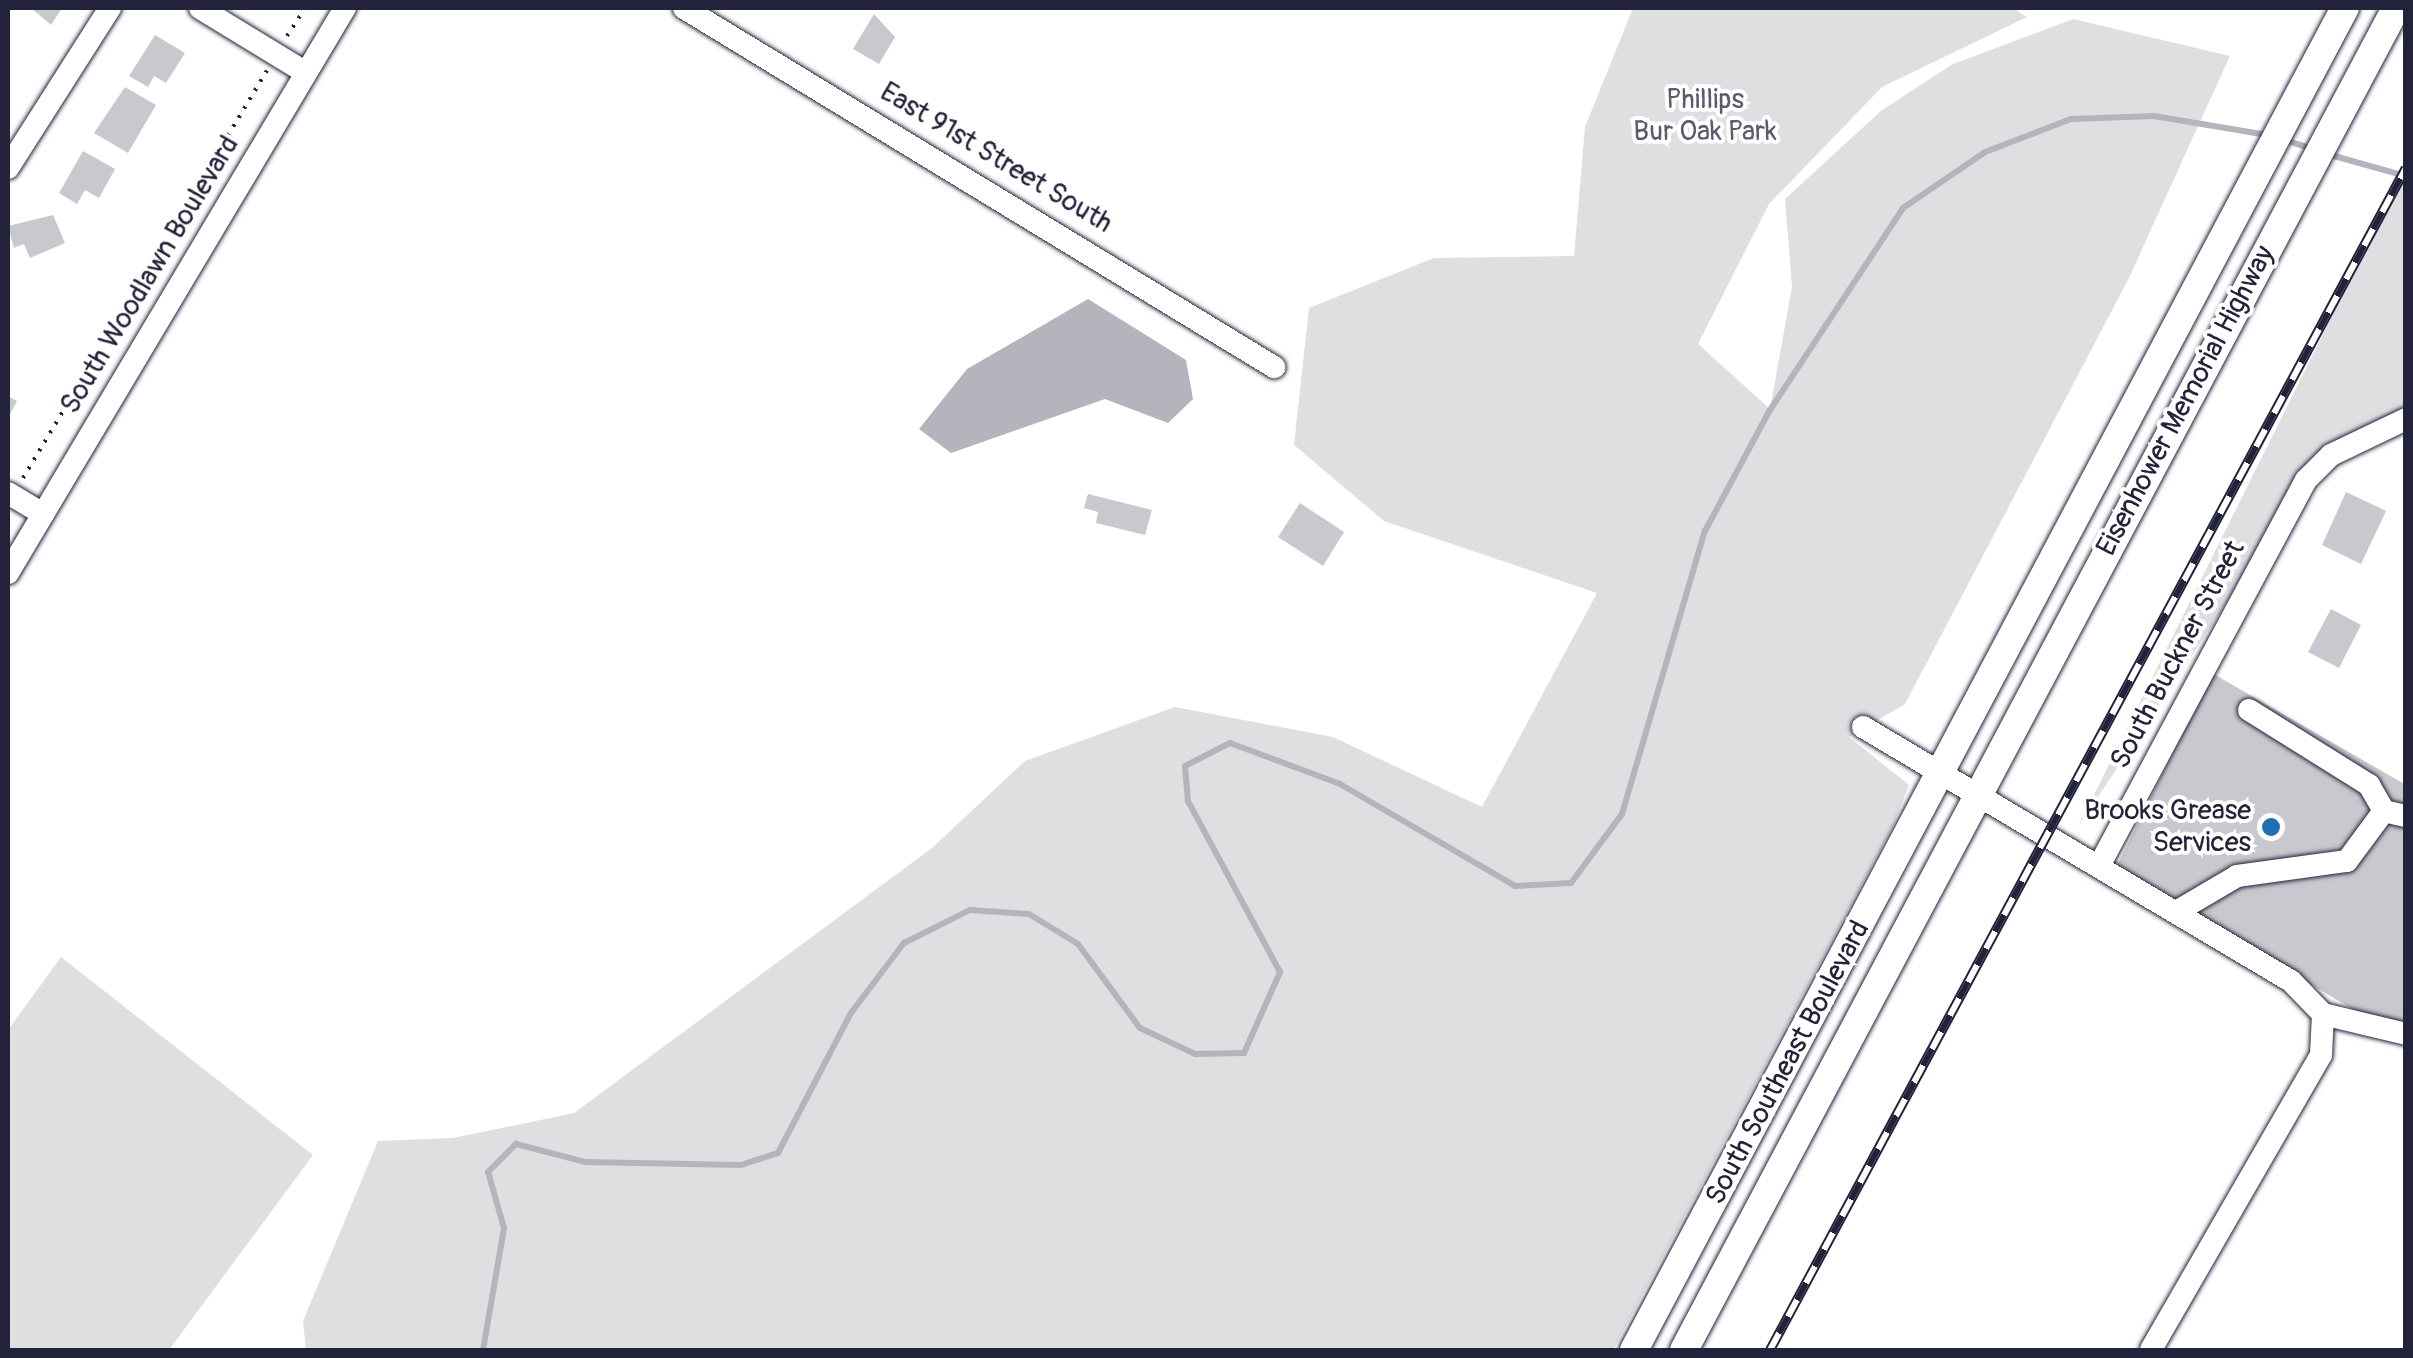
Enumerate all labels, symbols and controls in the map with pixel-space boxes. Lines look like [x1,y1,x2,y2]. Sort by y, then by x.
street label: East 91st Street South [874,75,1118,241]
park label: Phillips Bur Oak Park [1633,83,1777,149]
street label: South Woodlawn Boulevard [54,130,246,420]
street label: Eisenhower Memorial Highway [2090,240,2282,562]
street label: South Buckner Street [2104,535,2252,775]
place label: Brooks Grease Services [2084,794,2251,860]
marker: Brooks Grease Services [2260,816,2282,838]
street label: South Southeast Boulevard [1699,915,1877,1211]

